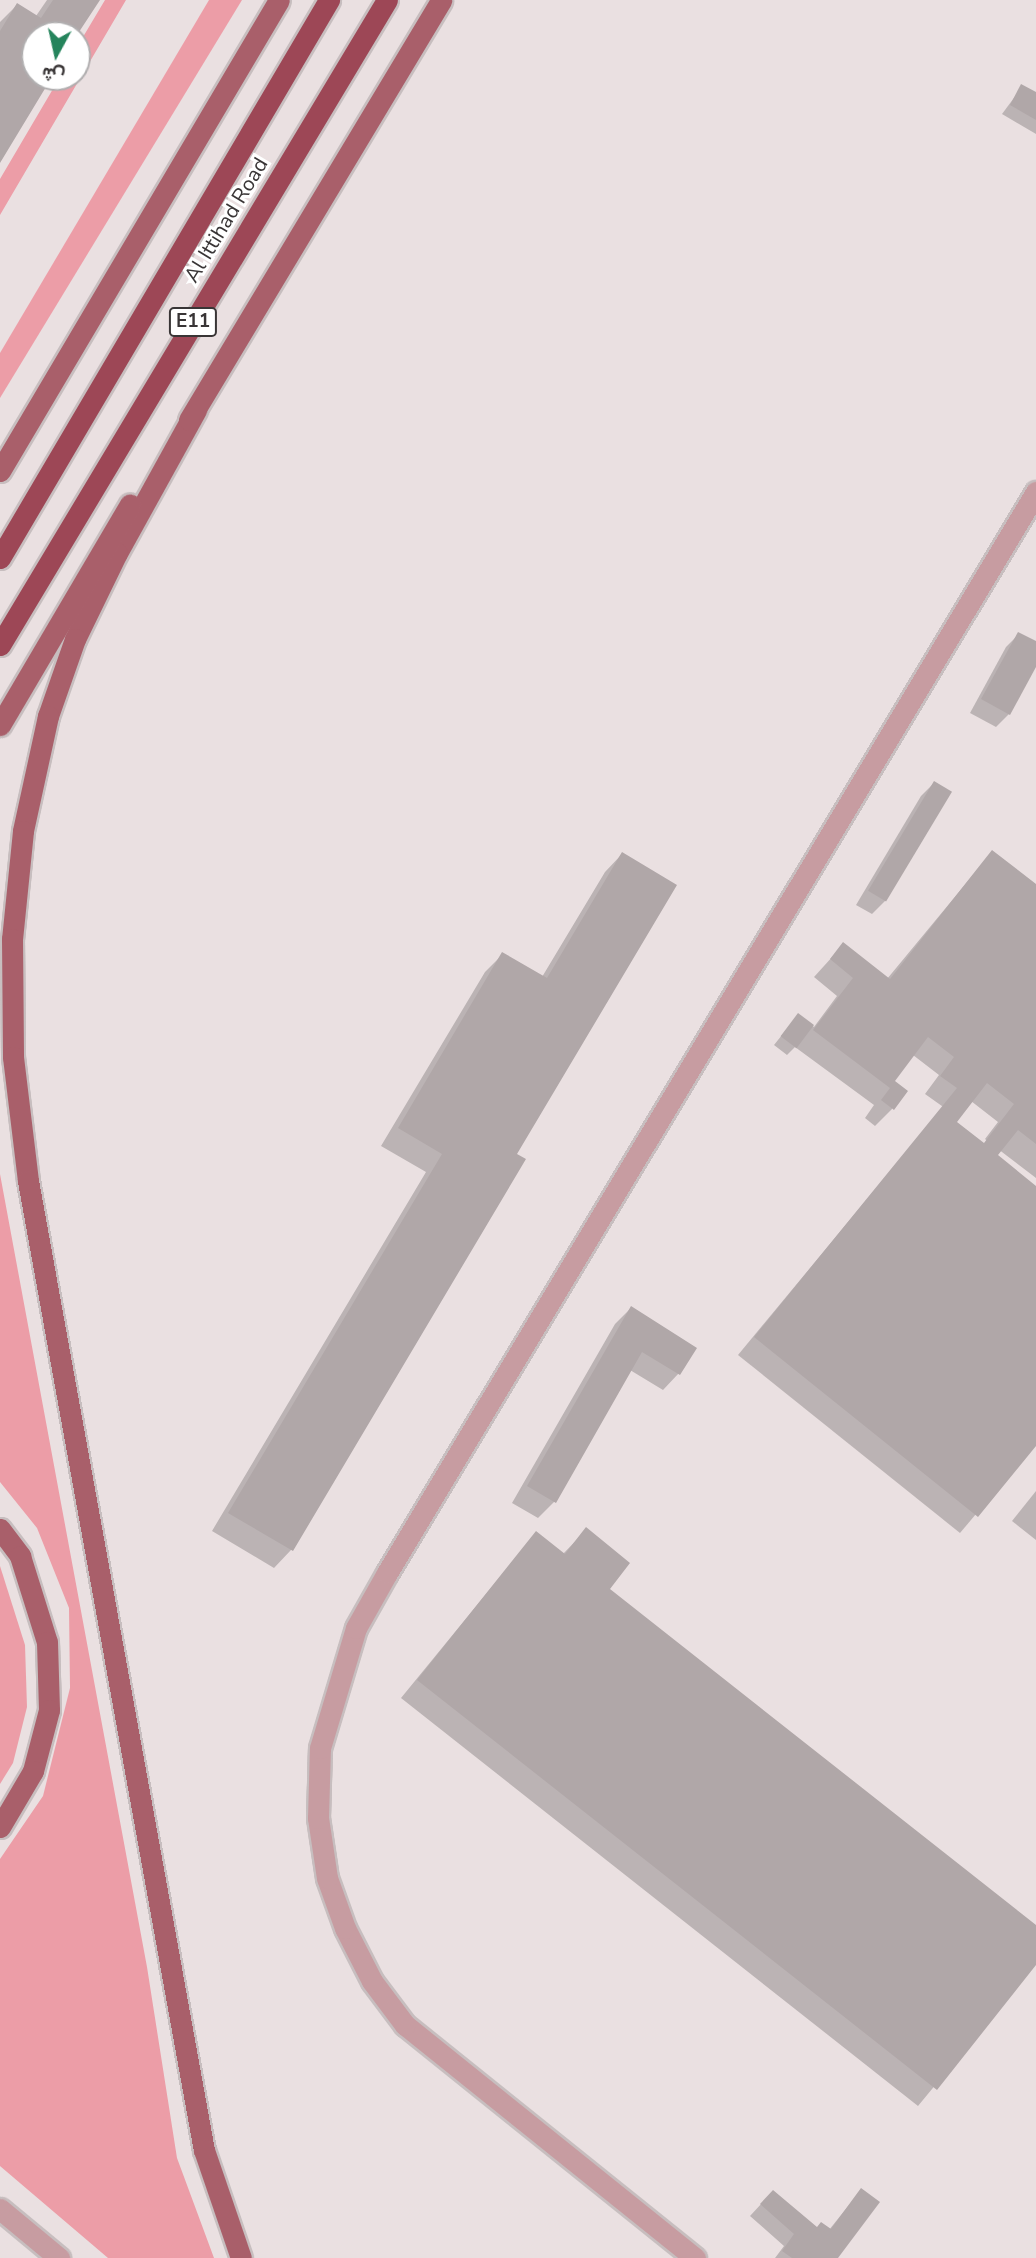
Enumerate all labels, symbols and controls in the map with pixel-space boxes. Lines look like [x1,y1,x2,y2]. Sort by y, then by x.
north arrow [21,21,91,91]
text: ش [40,60,66,89]
street label: Al Ittihad Road [179,153,273,287]
road number: E11 [168,306,218,338]

